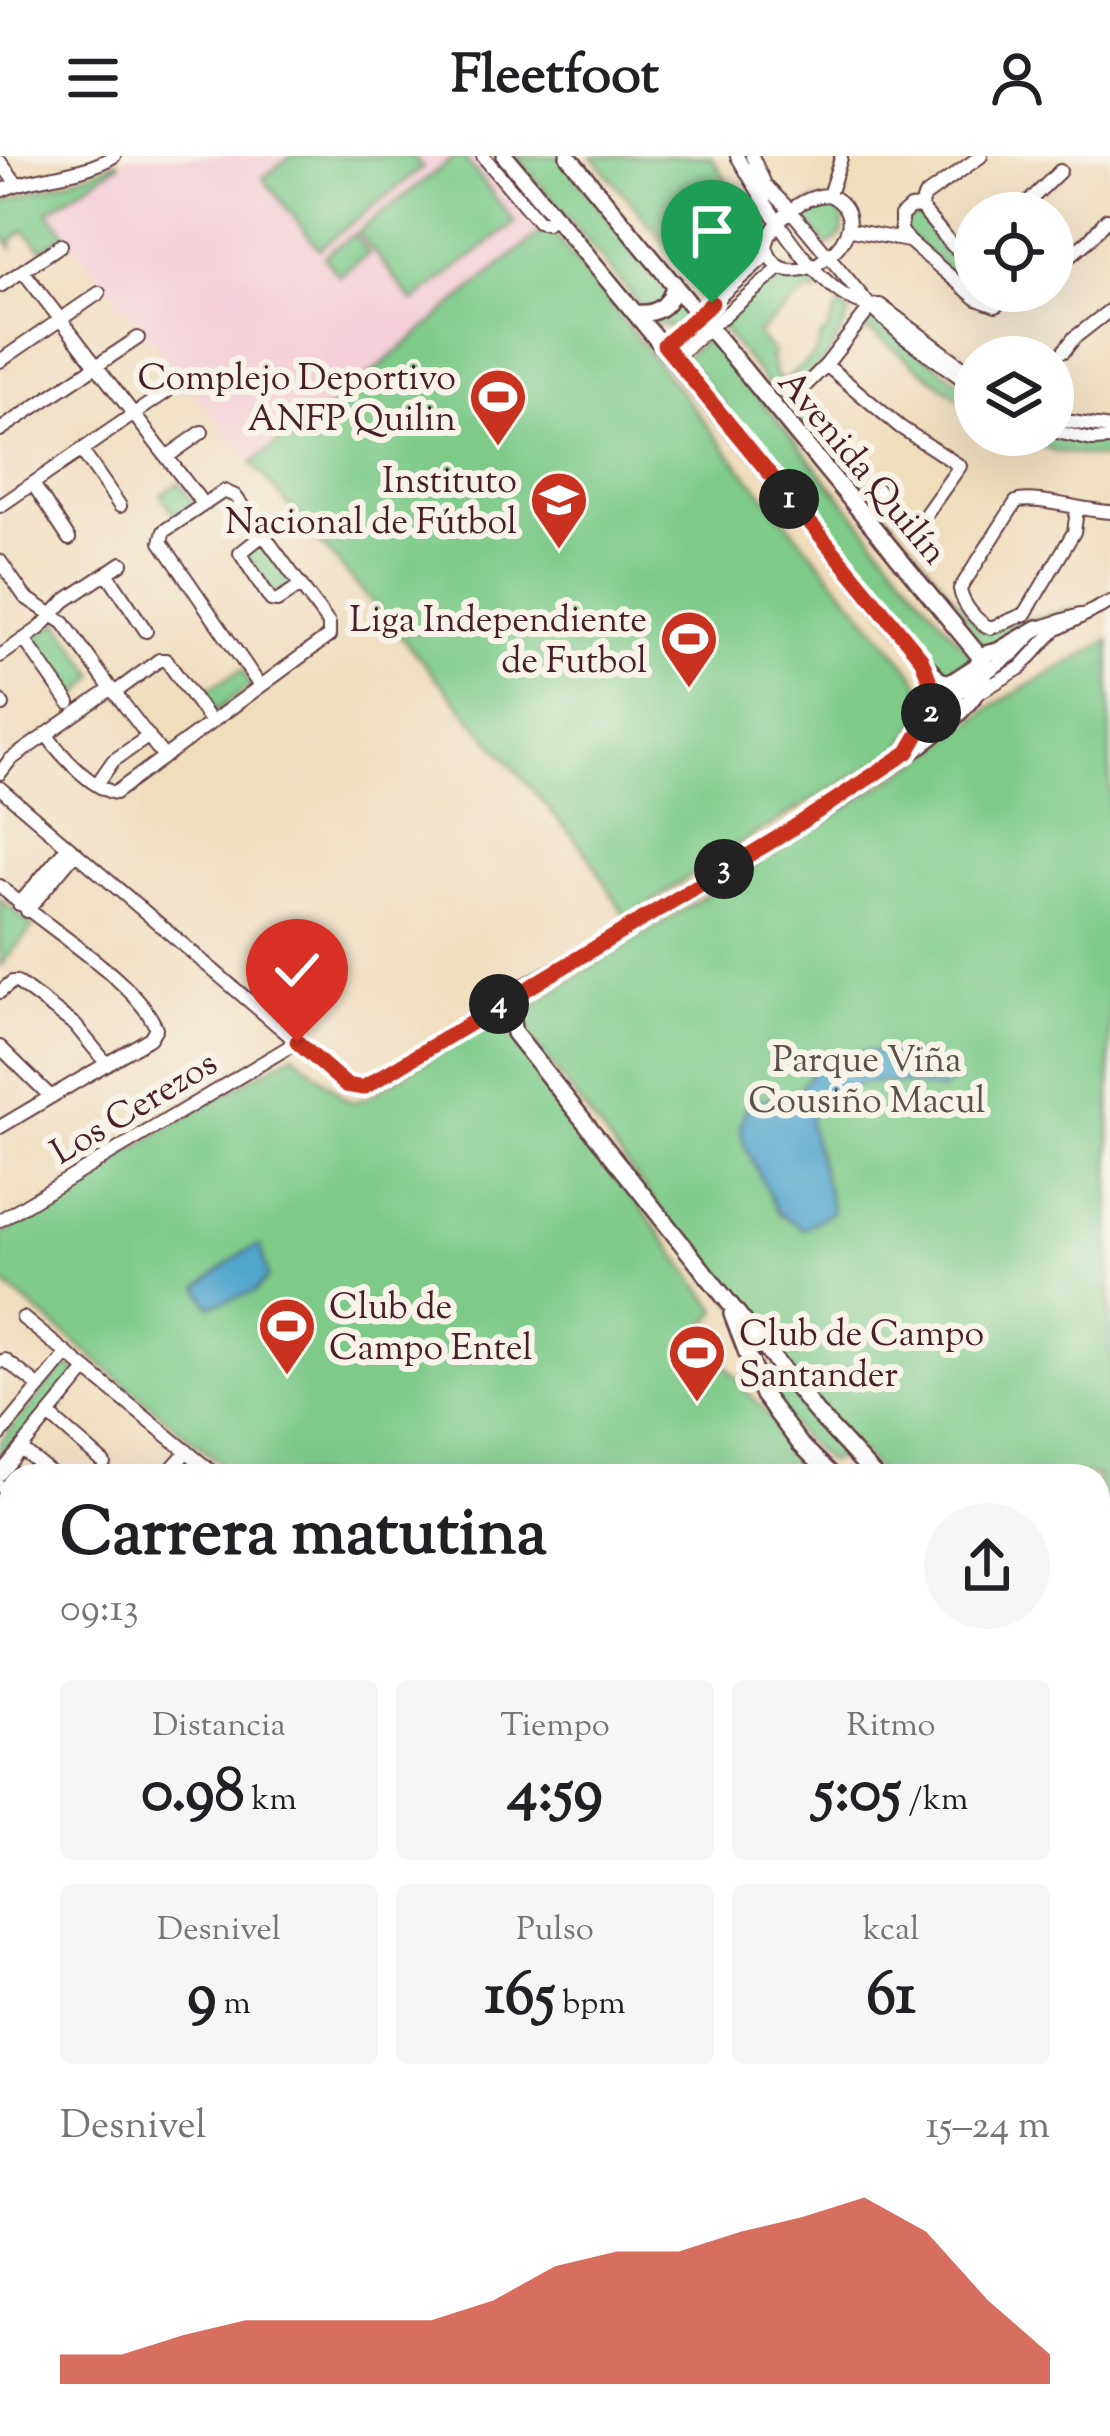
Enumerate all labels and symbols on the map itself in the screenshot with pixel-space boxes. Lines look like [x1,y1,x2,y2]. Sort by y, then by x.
pin [661,180,763,303]
place label: Complejo Deportivo ANFP Quilin [138,354,456,447]
street label: Avenida Quilín [764,360,958,577]
sports icon: Complejo Deportivo ANFP Quilin [467,366,529,448]
place label: Instituto Nacional de Fútbol [225,457,517,550]
school or university icon: Instituto Nacional de Fútbol [528,469,590,551]
pin: 1 [759,469,819,529]
place label: Liga Independiente de Futbol [349,596,647,689]
sports icon: Liga Independiente de Futbol [658,608,720,690]
pin: 2 [901,683,961,743]
pin: 3 [694,839,754,899]
pin [246,919,348,1042]
pin: 4 [469,974,529,1034]
park label: Parque Viña Cousiño Macul [748,1036,986,1129]
street label: Los Cerezos [42,1039,228,1180]
place label: Club de Campo Entel [329,1283,532,1376]
sports icon: Club de Campo Entel [256,1295,318,1377]
place label: Club de Campo Santander [739,1310,984,1403]
sports icon: Club de Campo Santander [666,1322,728,1404]

